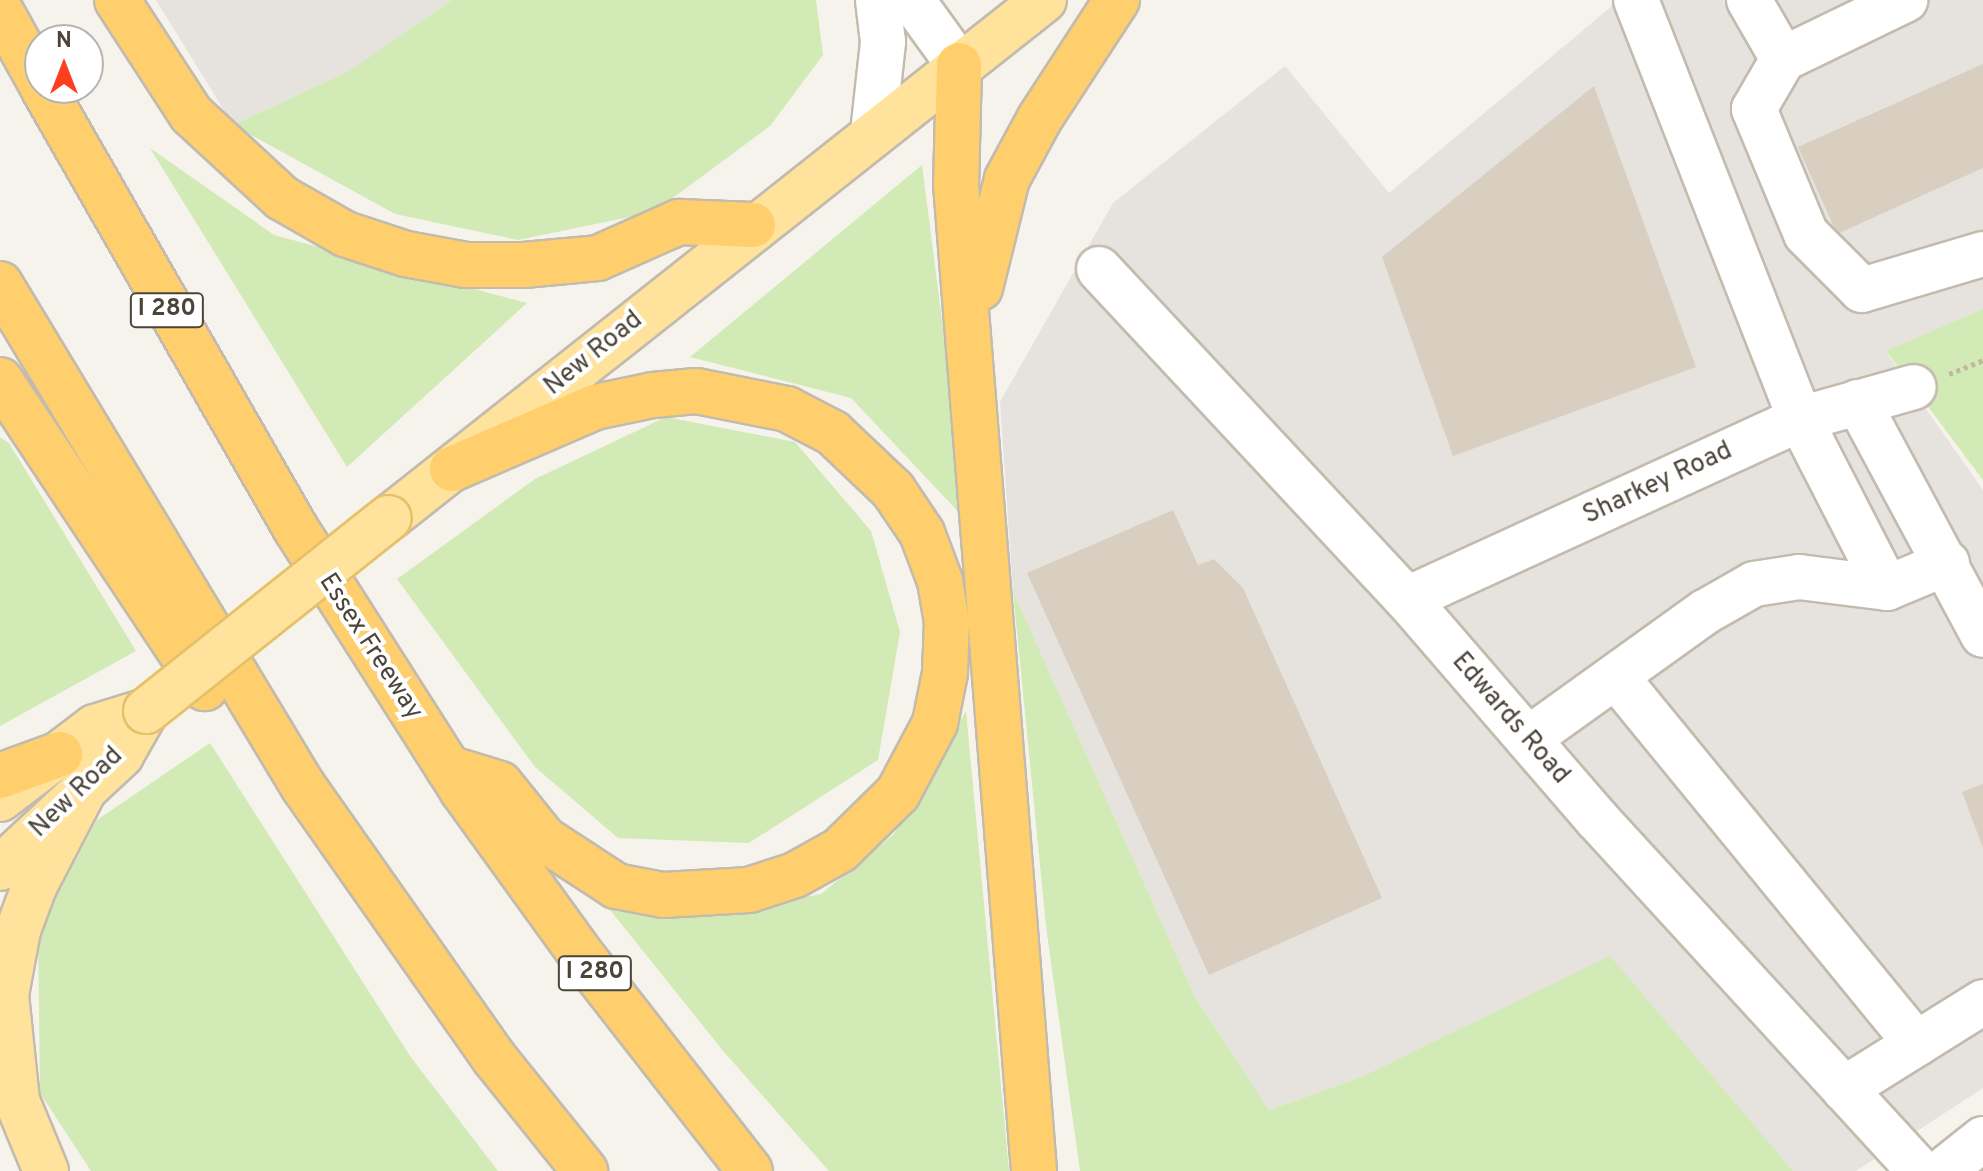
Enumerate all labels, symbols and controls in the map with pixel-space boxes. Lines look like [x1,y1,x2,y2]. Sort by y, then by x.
north arrow [24,24,104,104]
text: N [56,28,72,55]
road number: I 280 [129,290,205,330]
street label: New Road [539,305,649,403]
street label: Sharkey Road [1579,436,1737,532]
street label: Essex Freeway [311,568,429,726]
street label: Edwards Road [1444,647,1576,791]
street label: New Road [24,741,130,845]
road number: I 280 [557,953,633,993]

